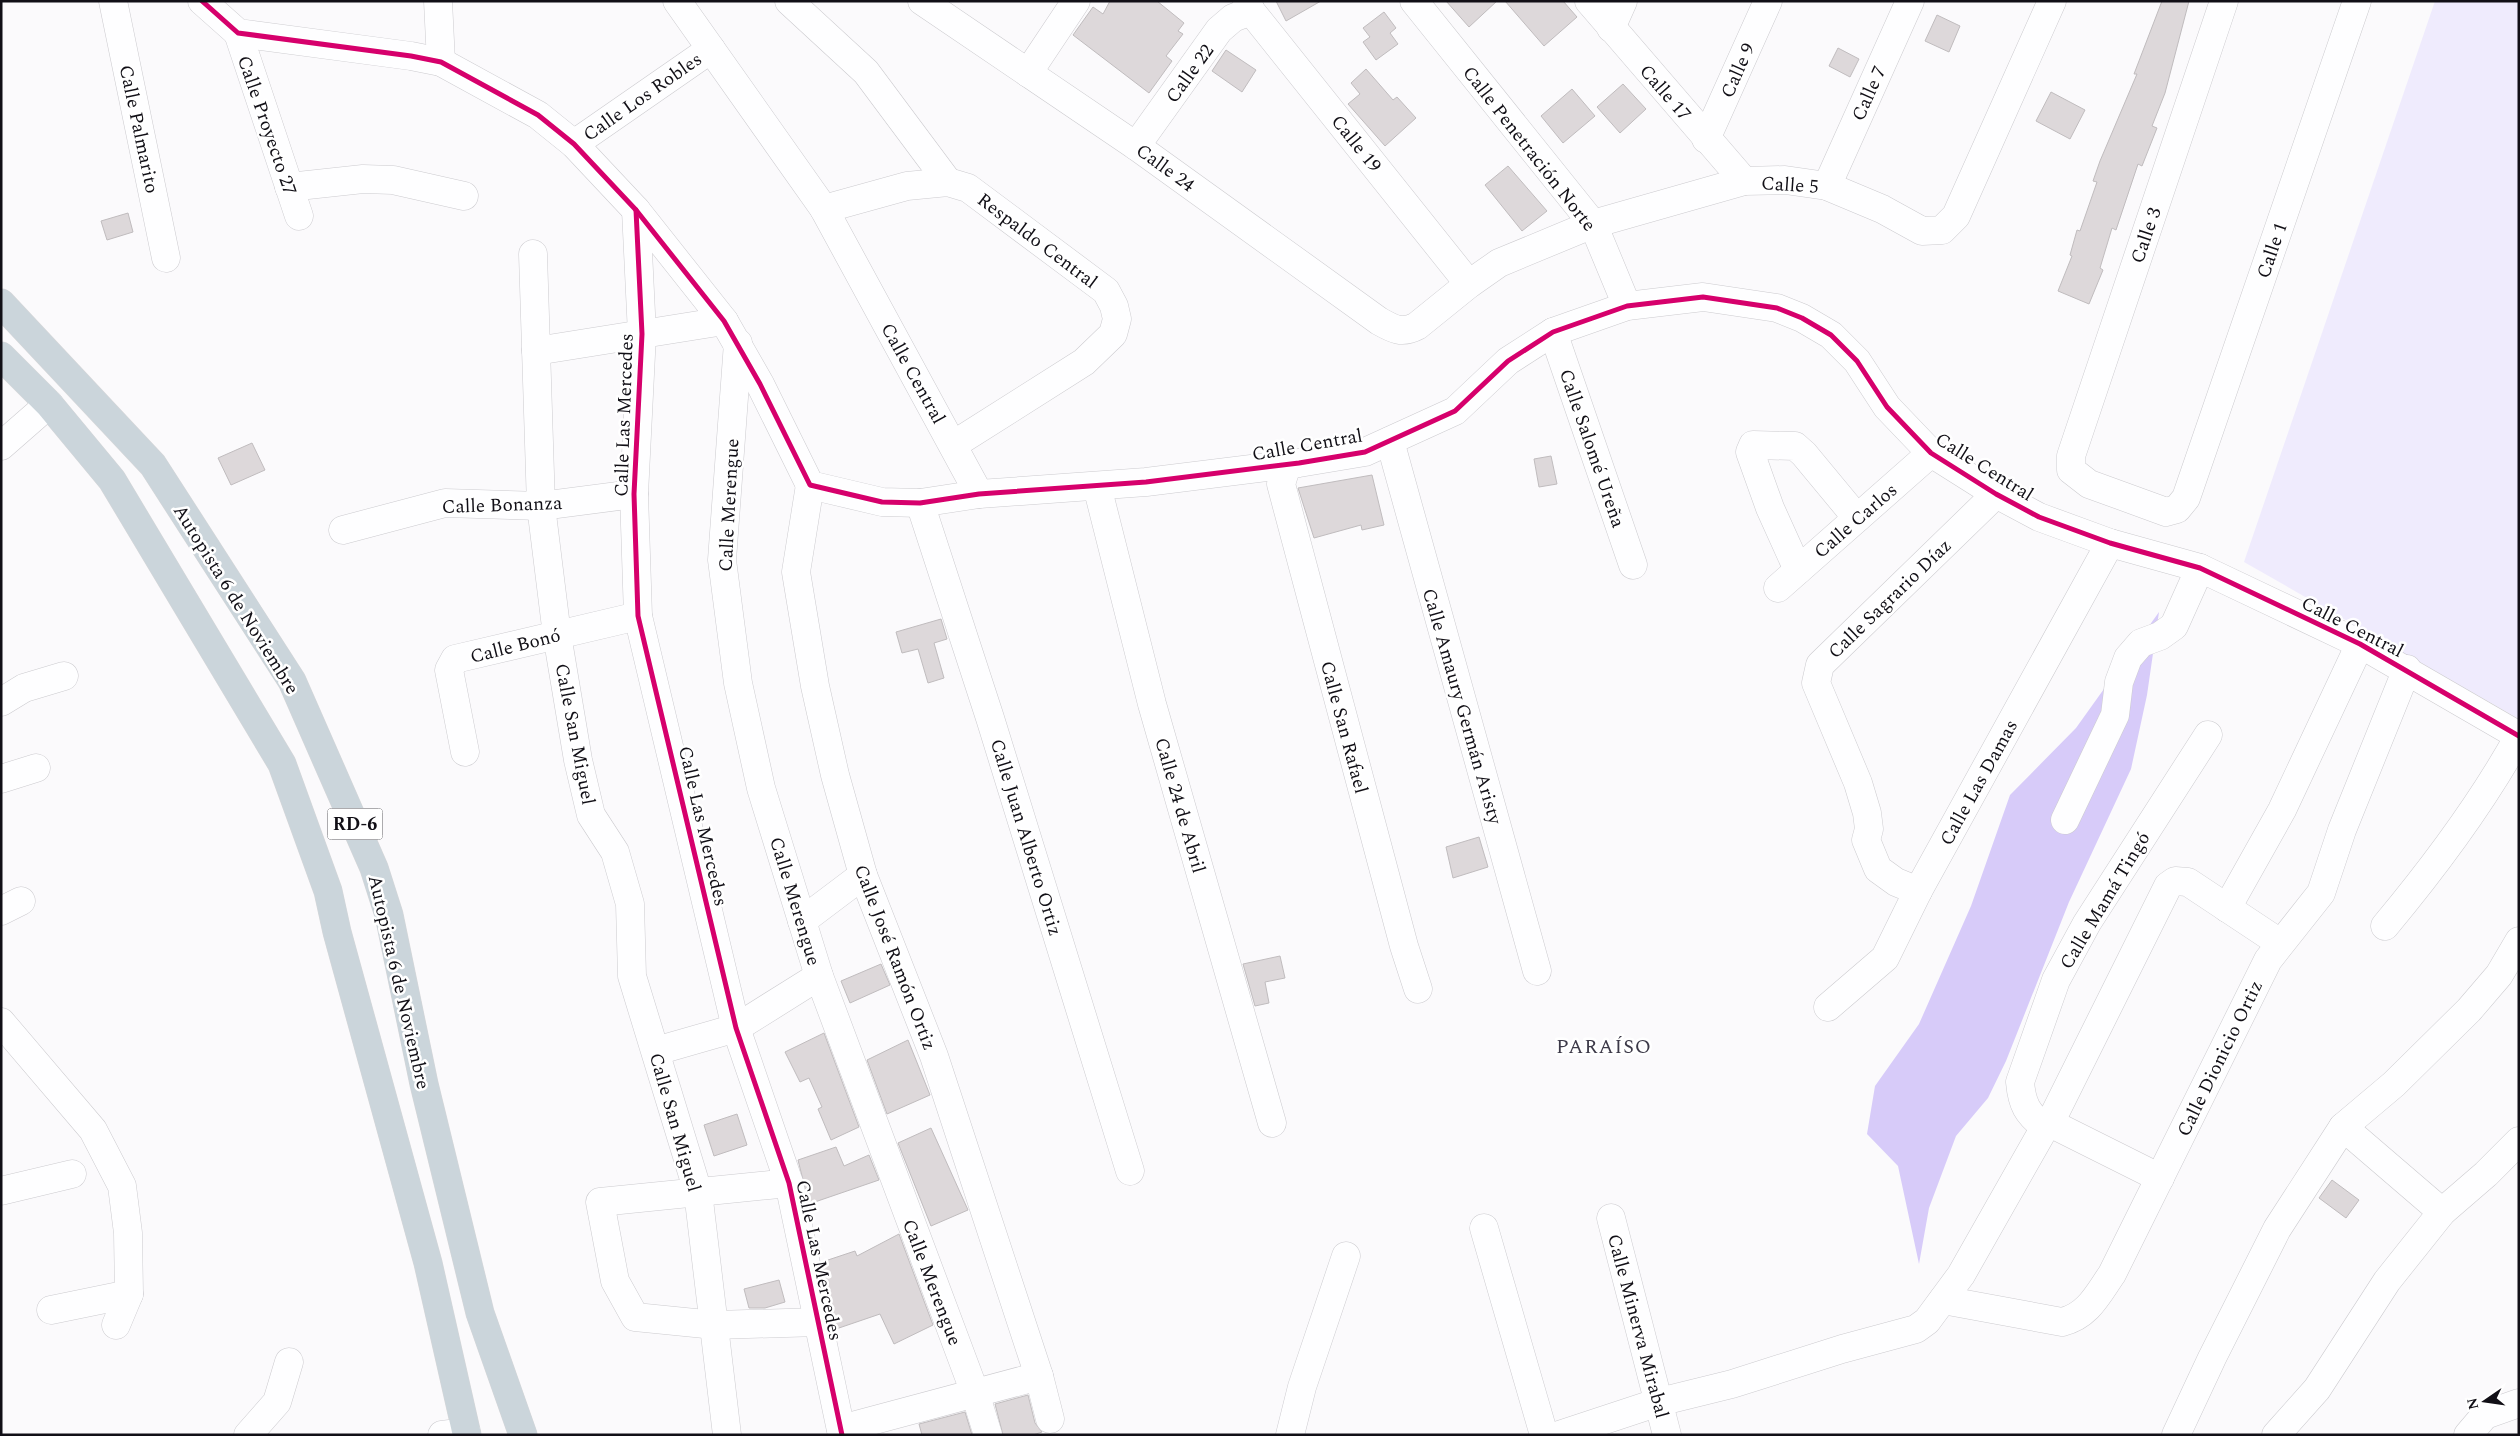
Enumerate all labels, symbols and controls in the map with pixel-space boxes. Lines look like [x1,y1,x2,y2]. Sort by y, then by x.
street label: Calle 22 [1159,38,1222,110]
street label: Calle 9 [1713,38,1763,103]
street label: Calle Los Robles [577,45,708,149]
street label: Calle Proyecto 27 [229,52,304,199]
street label: Calle 17 [1632,58,1698,128]
street label: Calle Penetración Norte [1455,60,1603,238]
street label: Calle 7 [1844,61,1894,126]
street label: Calle Palmarito [111,62,166,196]
street label: Calle 19 [1323,109,1388,179]
street label: Calle 24 [1129,137,1201,200]
street label: Calle 5 [1760,169,1820,202]
street label: Respaldo Central [971,186,1104,296]
street label: Calle 3 [2123,203,2170,267]
street label: Calle 1 [2249,219,2296,282]
street label: Calle Central [873,318,952,430]
street label: Calle Las Mercedes [607,333,642,497]
street label: Calle Salomé Ureña [1551,365,1633,532]
street label: Calle Central [1250,422,1365,469]
street label: Calle Central [1929,425,2039,509]
street label: Calle Merengue [712,438,747,572]
street label: Calle Carlos [1808,476,1904,566]
street label: Calle Bonanza [441,489,564,522]
street label: Autopista 6 de Noviembre [165,499,306,700]
street label: Calle Sagrario Díaz [1822,532,1959,666]
street label: Calle Amaury Germán Aristy [1414,585,1509,829]
street label: Calle Central [2296,589,2409,666]
street label: Calle Bonó [467,621,564,672]
street label: Calle San Rafael [1312,658,1375,797]
street label: Calle San Miguel [547,661,602,808]
street label: Calle Las Damas [1933,714,2026,851]
street label: Calle 24 de Abril [1146,734,1213,877]
street label: Calle Juan Alberto Ortiz [982,735,1069,940]
street label: Calle Las Mercedes [670,743,735,909]
road number: RD-6 [328,809,382,840]
street label: Calle Mamá Tingó [2053,826,2158,975]
street label: Calle Merengue [761,833,828,969]
street label: Calle José Ramón Ortiz [846,861,943,1055]
street label: Autopista 6 de Noviembre [360,872,437,1092]
street label: Calle Dionicio Ortiz [2170,976,2271,1142]
district label: PARAÍSO [1556,1032,1652,1062]
street label: Calle San Miguel [641,1049,708,1195]
street label: Calle Las Mercedes [787,1177,850,1343]
street label: Calle Merengue [894,1215,969,1350]
street label: Calle Minerva Mirabal [1599,1231,1676,1422]
north arrow [2460,1376,2510,1426]
text: N [2461,1396,2484,1412]

